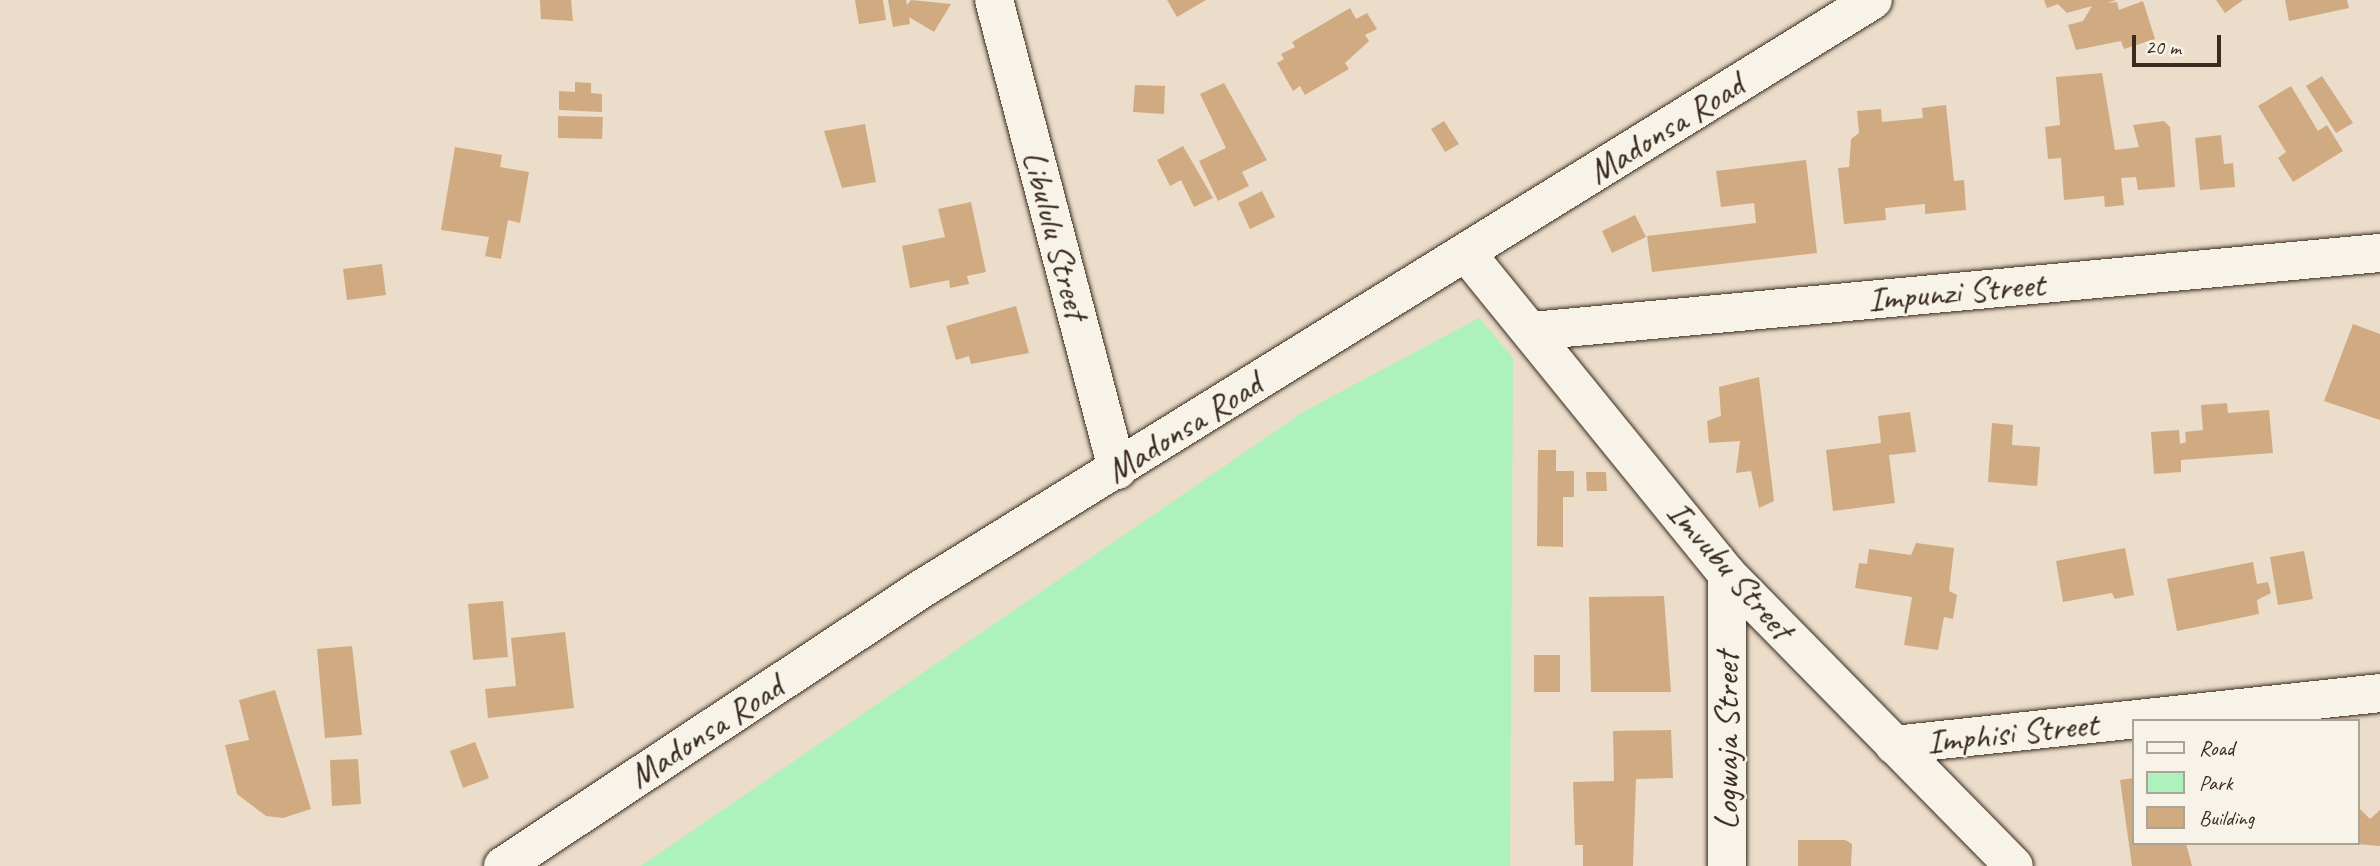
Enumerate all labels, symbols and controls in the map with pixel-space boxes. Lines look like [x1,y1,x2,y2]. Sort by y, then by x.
scale bar [2135,21,2224,65]
text: 20 m [2145,34,2181,60]
street label: Madonsa Road [1580,65,1752,193]
street label: Libululu Street [1012,146,1098,324]
street label: Impunzi Street [1866,263,2046,321]
street label: Madonsa Road [1098,364,1270,492]
street label: Imvubu Street [1658,492,1802,648]
street label: Logwaja Street [1706,652,1748,830]
street label: Madonsa Road [621,667,791,797]
street label: Imphisi Street [1924,703,2100,763]
legend [2132,719,2359,845]
text: Road [2199,735,2234,761]
text: Park [2199,770,2232,796]
text: Building [2199,805,2254,831]

